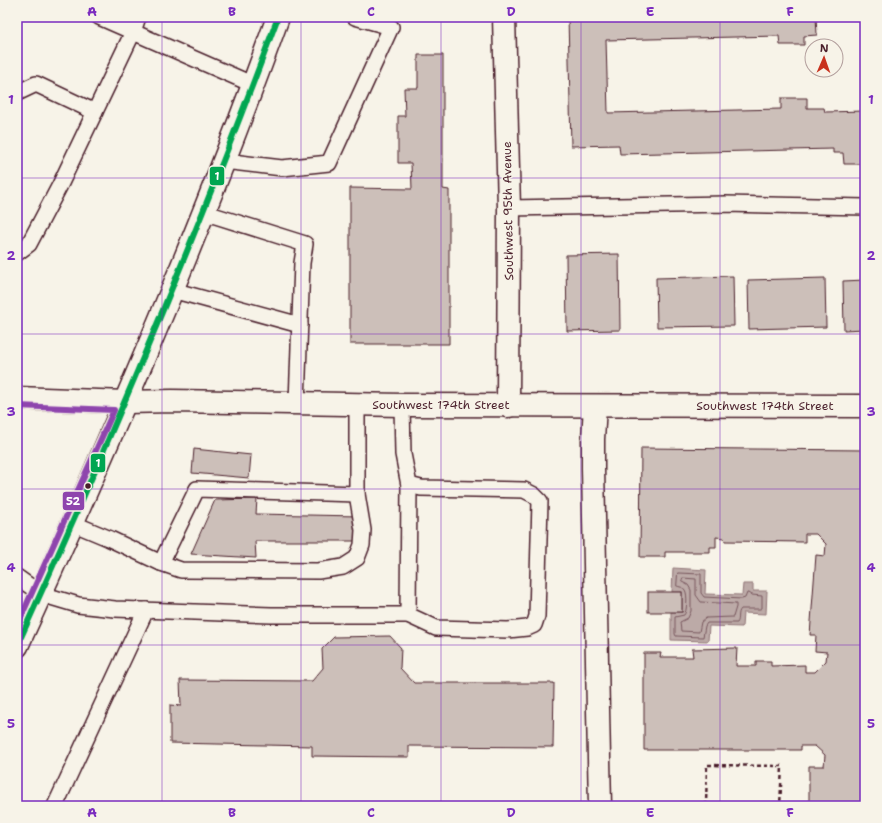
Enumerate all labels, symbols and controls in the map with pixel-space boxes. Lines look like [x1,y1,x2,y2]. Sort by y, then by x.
text: A [87,3,97,20]
text: B [228,3,236,20]
text: C [367,3,375,20]
text: D [506,3,516,20]
text: E [646,3,655,20]
text: F [786,3,794,20]
north arrow [804,38,844,78]
text: N [820,41,829,56]
text: 1 [8,91,14,108]
text: 1 [868,91,874,108]
street label: Southwest 95th Avenue [499,141,517,281]
line badge: 1 [209,166,225,186]
text: 1 [214,169,220,184]
text: 2 [6,247,16,264]
text: 2 [866,247,876,264]
street label: Southwest 174th Street [372,397,510,413]
street label: Southwest 174th Street [696,398,834,414]
text: 3 [6,403,16,420]
text: 3 [866,403,876,420]
line badge: 1 [90,453,106,473]
text: 1 [95,456,101,471]
unlabelled marker [83,481,93,491]
line badge: 52 [62,491,85,511]
text: 52 [66,494,80,509]
text: 4 [6,559,16,576]
text: 4 [866,559,876,576]
text: 5 [7,715,15,732]
text: 5 [867,715,875,732]
text: A [87,804,97,821]
text: B [228,804,236,821]
text: C [367,804,375,821]
text: D [506,804,516,821]
text: E [646,804,655,821]
text: F [786,804,794,821]

